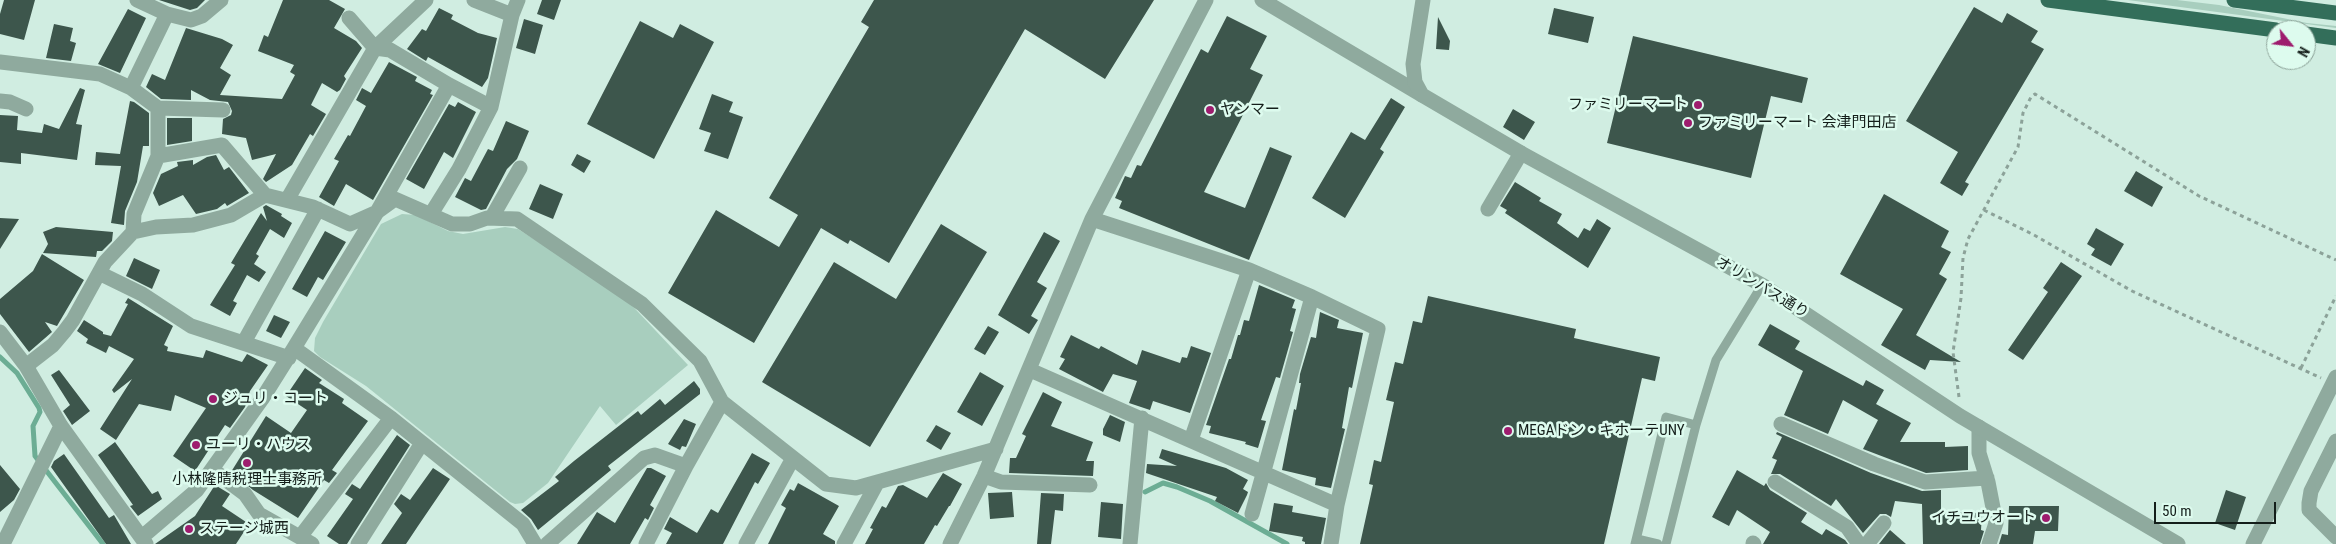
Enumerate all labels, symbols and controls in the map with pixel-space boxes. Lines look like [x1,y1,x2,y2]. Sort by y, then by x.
north arrow [2266,20,2316,70]
text: N [2294,44,2312,59]
place label: ファミリーマート [1568,96,1688,114]
marker: ファミリーマート [1692,99,1704,111]
place label: ヤンマー [1220,101,1280,119]
marker: ヤンマー [1204,104,1216,116]
place label: ファミリーマート 会津門田店 [1698,114,1896,132]
marker: ファミリーマート 会津門田店 [1682,117,1694,129]
street label: オリンパス通り [1712,253,1812,323]
place label: ジュリ・コート [223,390,328,408]
marker: ジュリ・コート [207,393,219,405]
place label: MEGAドン・キホーテUNY [1518,422,1685,440]
marker: MEGAドン・キホーテUNY [1502,425,1514,437]
place label: ユーリ・ハウス [206,436,311,454]
marker: ユーリ・ハウス [190,439,202,451]
marker: 小林隆晴税理士事務所 [241,457,253,469]
place label: 小林隆晴税理士事務所 [172,471,322,489]
scale bar [2156,492,2278,524]
text: 50 m [2162,502,2192,520]
place label: イチユウオート [1931,509,2036,527]
marker: イチユウオート [2040,512,2052,524]
place label: ステージ城西 [199,520,289,538]
marker: ステージ城西 [183,523,195,535]

